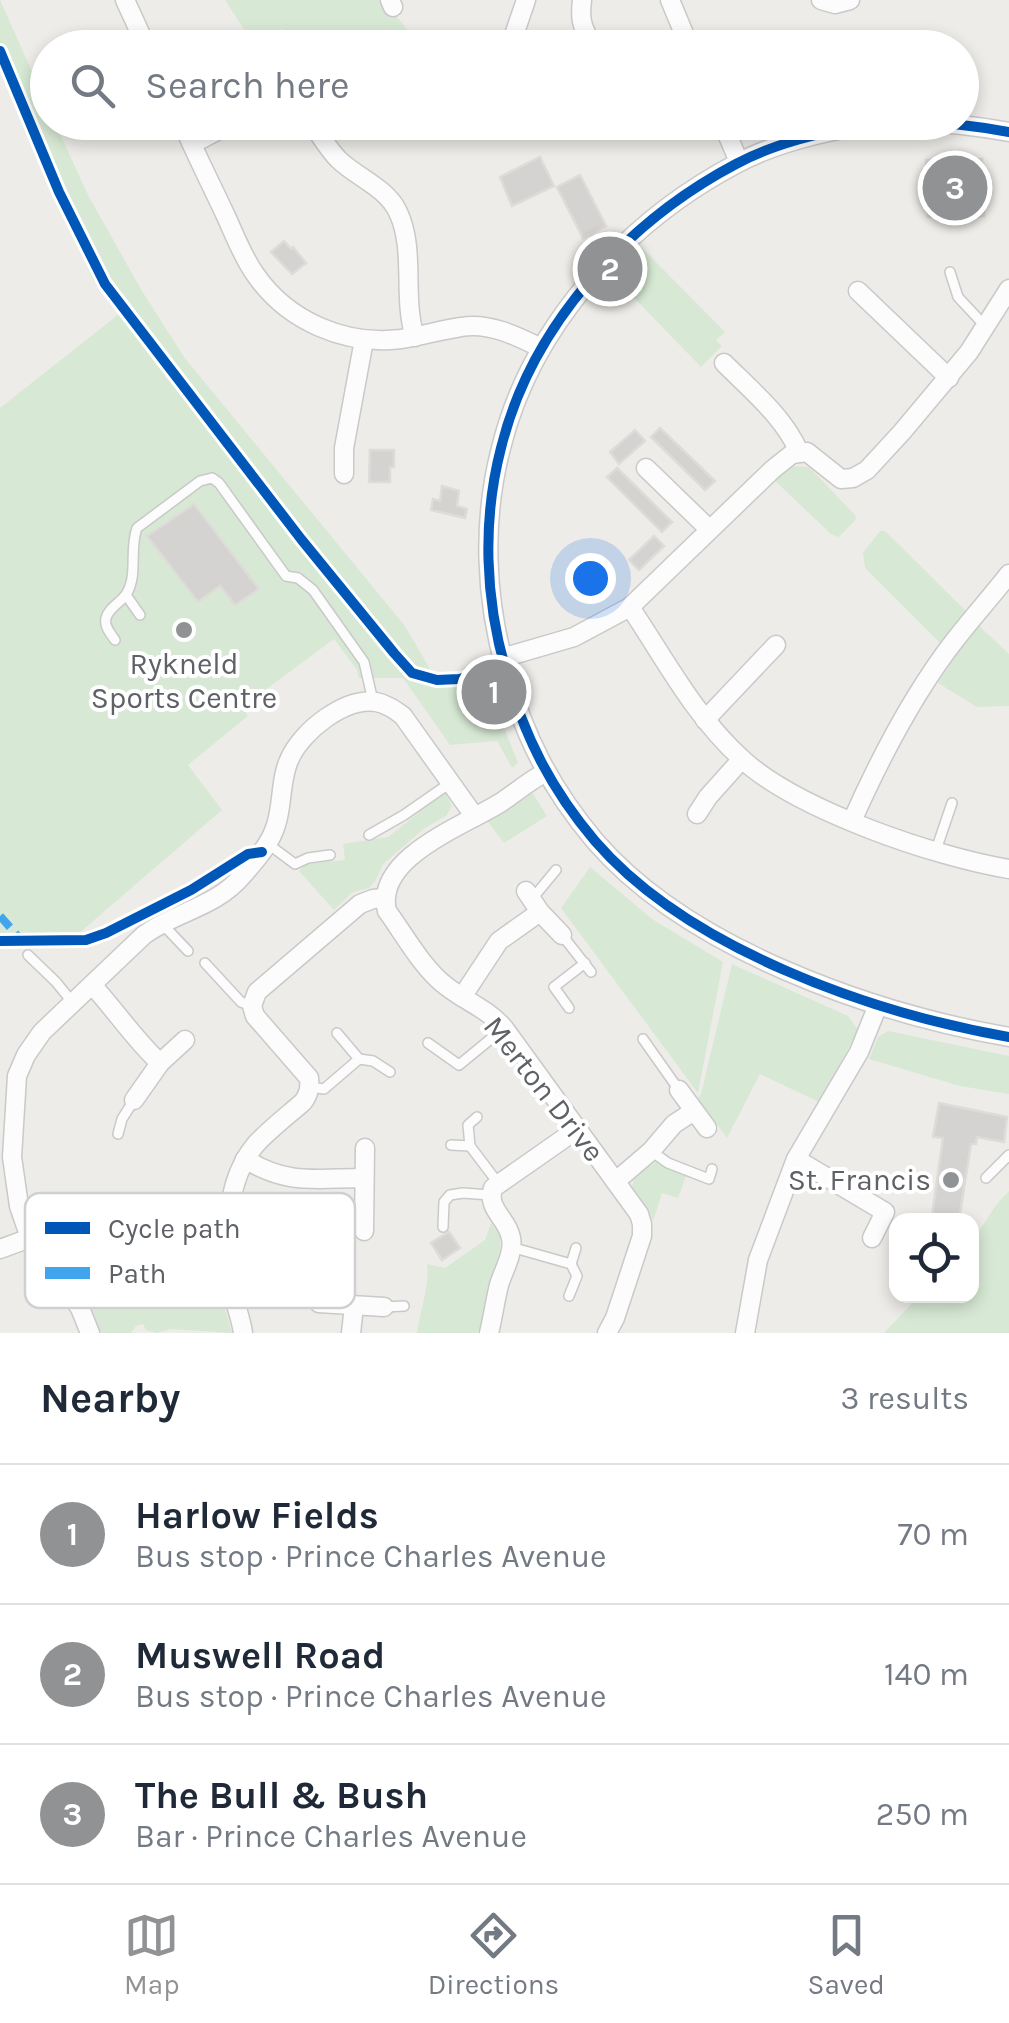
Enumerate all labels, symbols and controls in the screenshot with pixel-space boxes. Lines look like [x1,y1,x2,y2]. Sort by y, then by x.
search box [30,30,979,140]
icon: search [65,58,120,113]
text: Search here [145,63,349,108]
pin: 3 [922,150,988,226]
pin: 2 [578,232,642,306]
your location [565,553,616,604]
marker: Rykneld Sports Centre [173,619,195,641]
place label: Rykneld Sports Centre [91,646,277,716]
pin: 1 [462,654,526,730]
street label: Merton Drive [476,1009,612,1169]
place label: St. Francis [788,1162,931,1198]
marker: St. Francis [940,1169,962,1191]
legend [25,1193,355,1308]
text: Cycle path [108,1212,241,1245]
map controls [889,1213,979,1303]
button: locate [889,1213,979,1303]
text: Path [108,1257,166,1290]
text: Nearby [40,1373,180,1423]
text: 3 results [841,1380,969,1417]
text: Harlow Fields [135,1493,379,1538]
text: 1 [67,1516,78,1553]
text: 70 m [897,1516,969,1553]
text: Bus stop · Prince Charles Avenue [135,1538,607,1575]
text: Muswell Road [135,1633,385,1678]
text: 2 [63,1656,82,1693]
text: 140 m [884,1656,969,1693]
text: Bus stop · Prince Charles Avenue [135,1678,607,1715]
text: The Bull & Bush [135,1773,428,1818]
text: 3 [63,1796,82,1833]
text: 250 m [876,1796,969,1833]
text: Bar · Prince Charles Avenue [135,1818,527,1855]
tab: Map [124,1908,180,2001]
tab: Directions [428,1908,559,2001]
tab: Saved [807,1908,885,2001]

